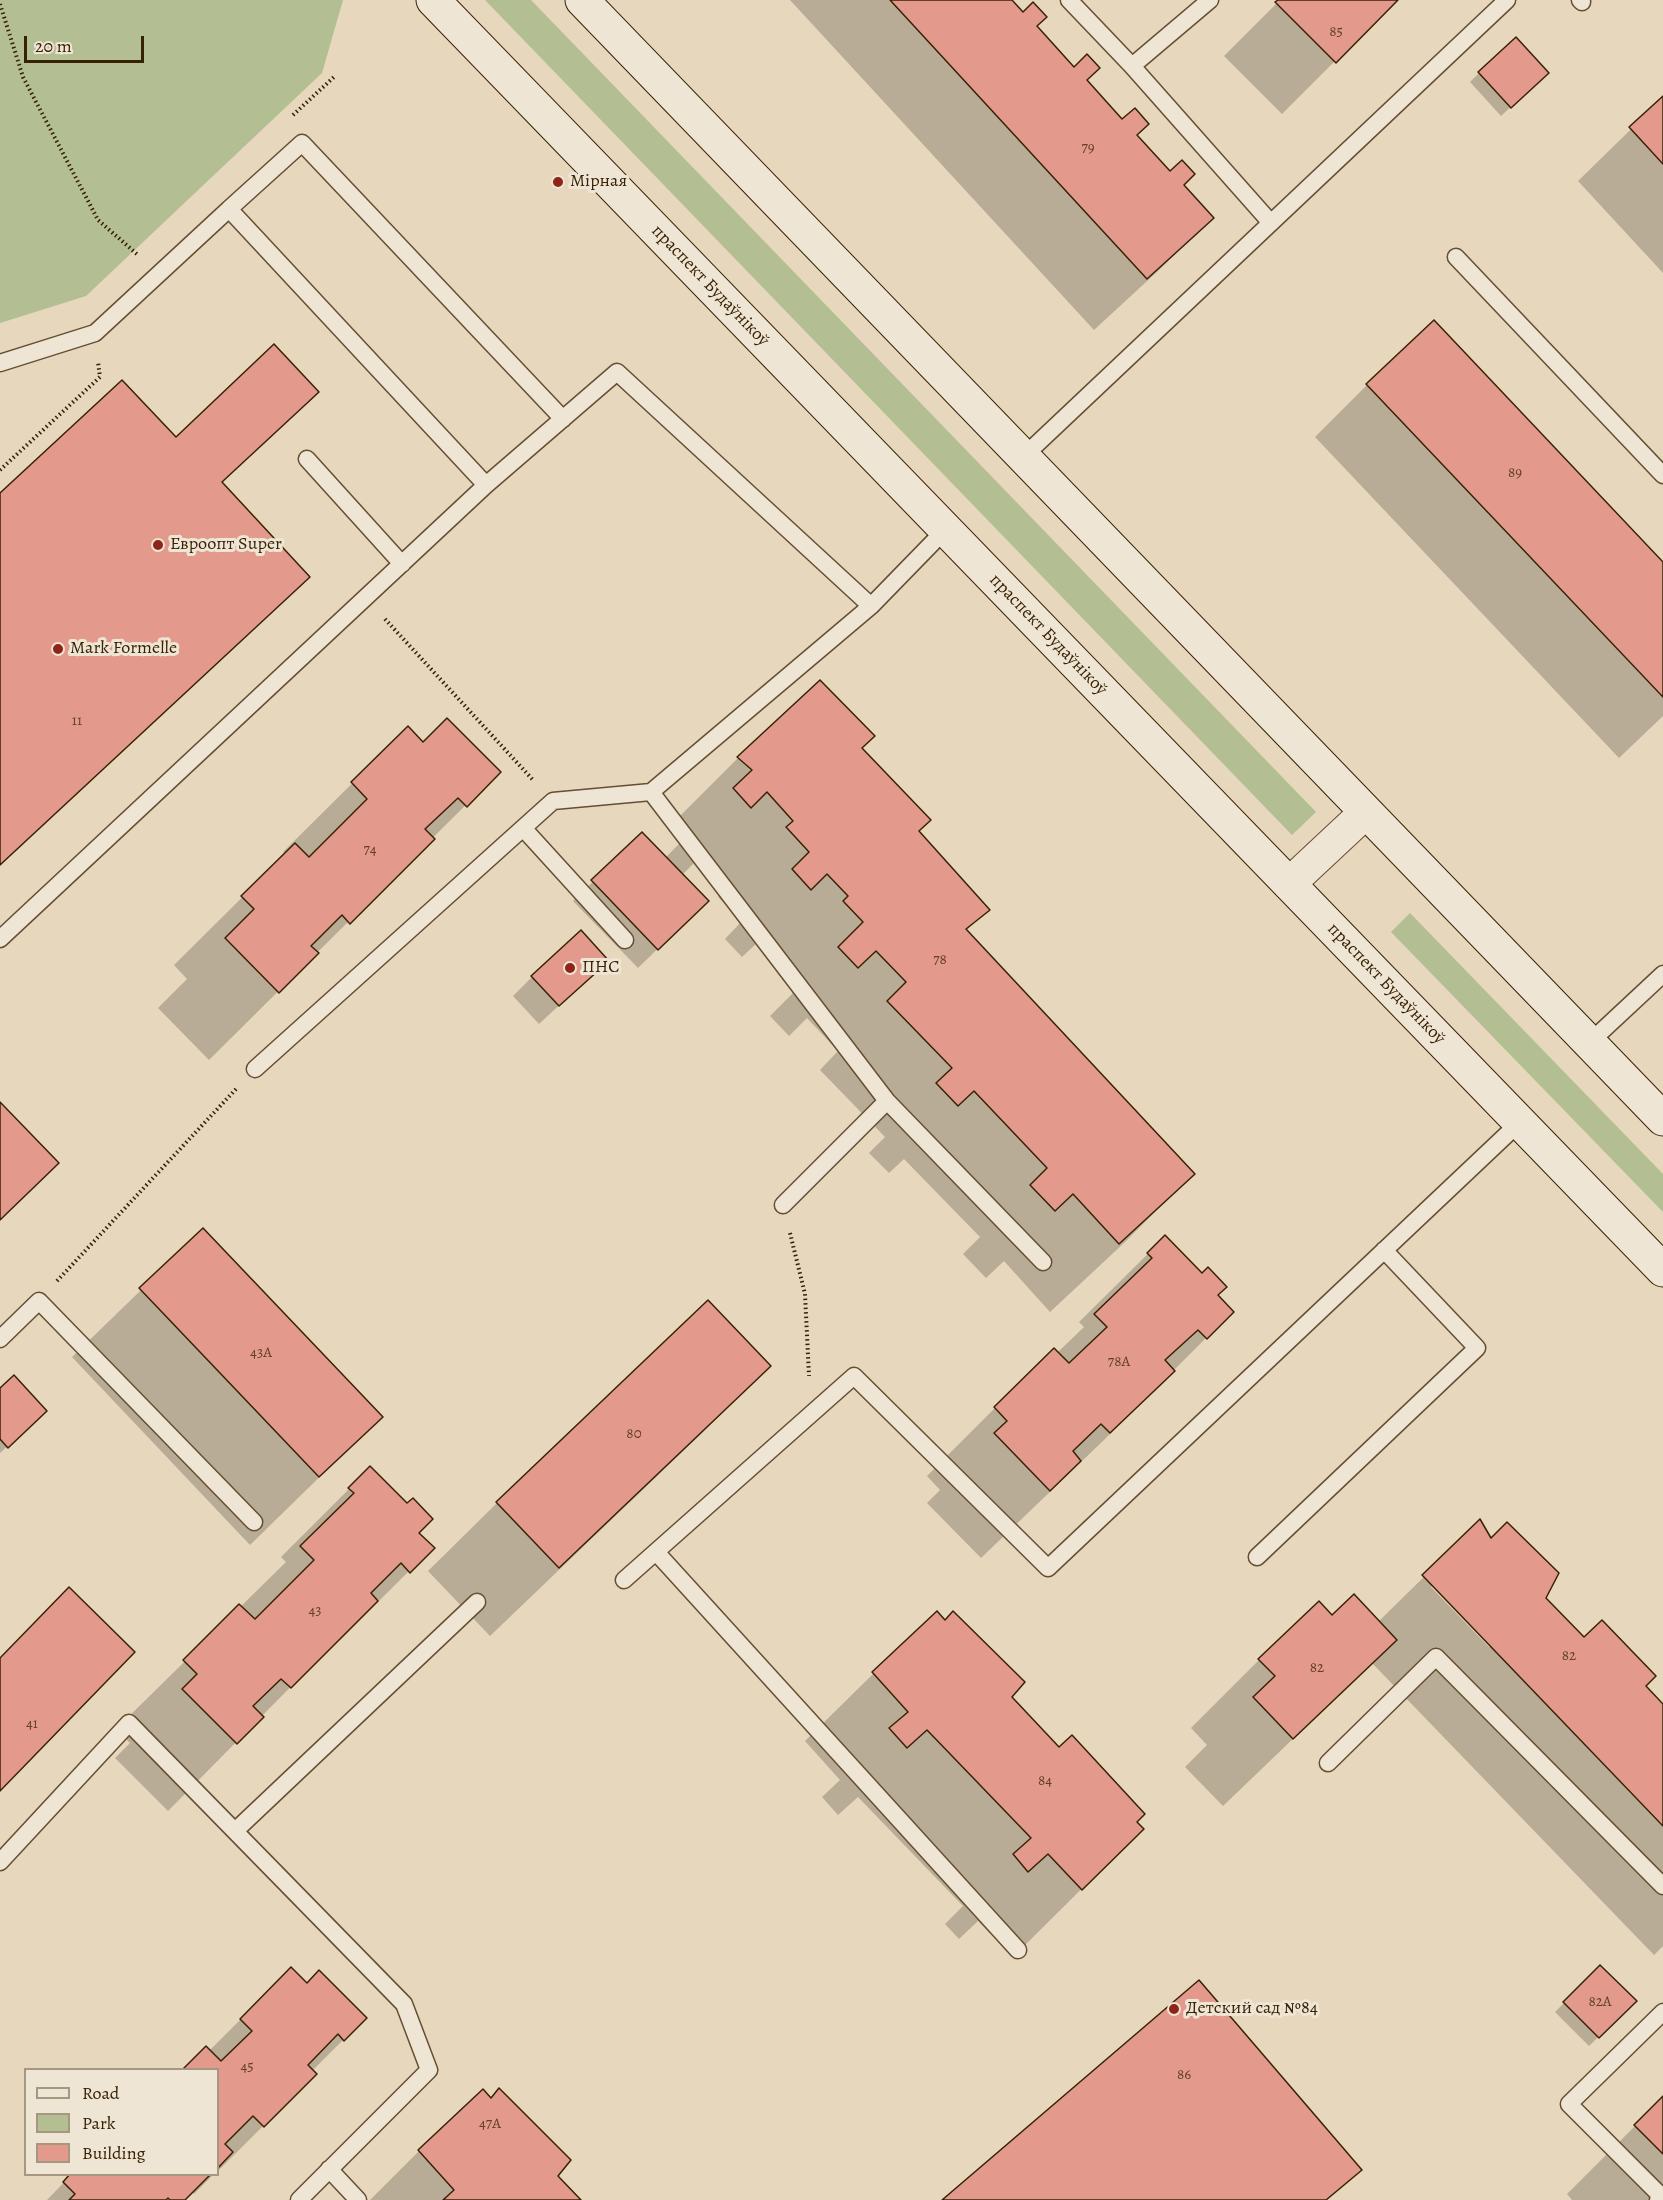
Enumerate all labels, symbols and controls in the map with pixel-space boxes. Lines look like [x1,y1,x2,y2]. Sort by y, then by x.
house number: 85 [1329,23,1343,41]
scale bar [27,24,147,62]
text: 20 m [35,34,72,58]
house number: 79 [1081,139,1095,157]
place label: Мірная [570,171,627,193]
marker: Мірная [551,175,565,189]
street label: праспект Будаўнікоў [647,221,773,351]
house number: 89 [1508,464,1522,482]
place label: Евроопт Super [170,534,282,556]
marker: Евроопт Super [151,538,165,552]
street label: праспект Будаўнікоў [985,570,1111,700]
place label: Mark Formelle [70,638,177,660]
marker: Mark Formelle [51,642,65,656]
house number: 11 [72,712,82,730]
house number: 74 [363,841,377,859]
street label: праспект Будаўнікоў [1323,919,1449,1049]
house number: 78 [933,951,947,969]
place label: ПНС [582,957,620,979]
marker: ПНС [563,961,577,975]
house number: 43А [250,1344,272,1362]
house number: 78А [1108,1353,1130,1371]
house number: 80 [626,1425,642,1443]
house number: 43 [308,1602,322,1620]
house number: 82 [1562,1647,1576,1665]
house number: 82 [1310,1659,1324,1677]
house number: 41 [26,1715,38,1733]
house number: 84 [1038,1772,1052,1790]
house number: 82А [1588,1993,1612,2011]
place label: Детский сад №84 [1186,1998,1318,2020]
marker: Детский сад №84 [1167,2002,1181,2016]
house number: 45 [240,2058,254,2076]
house number: 86 [1177,2066,1191,2084]
legend [24,2068,219,2176]
text: Road [82,2081,119,2105]
text: Park [82,2111,116,2135]
house number: 47А [479,2115,501,2133]
text: Building [82,2141,146,2165]

